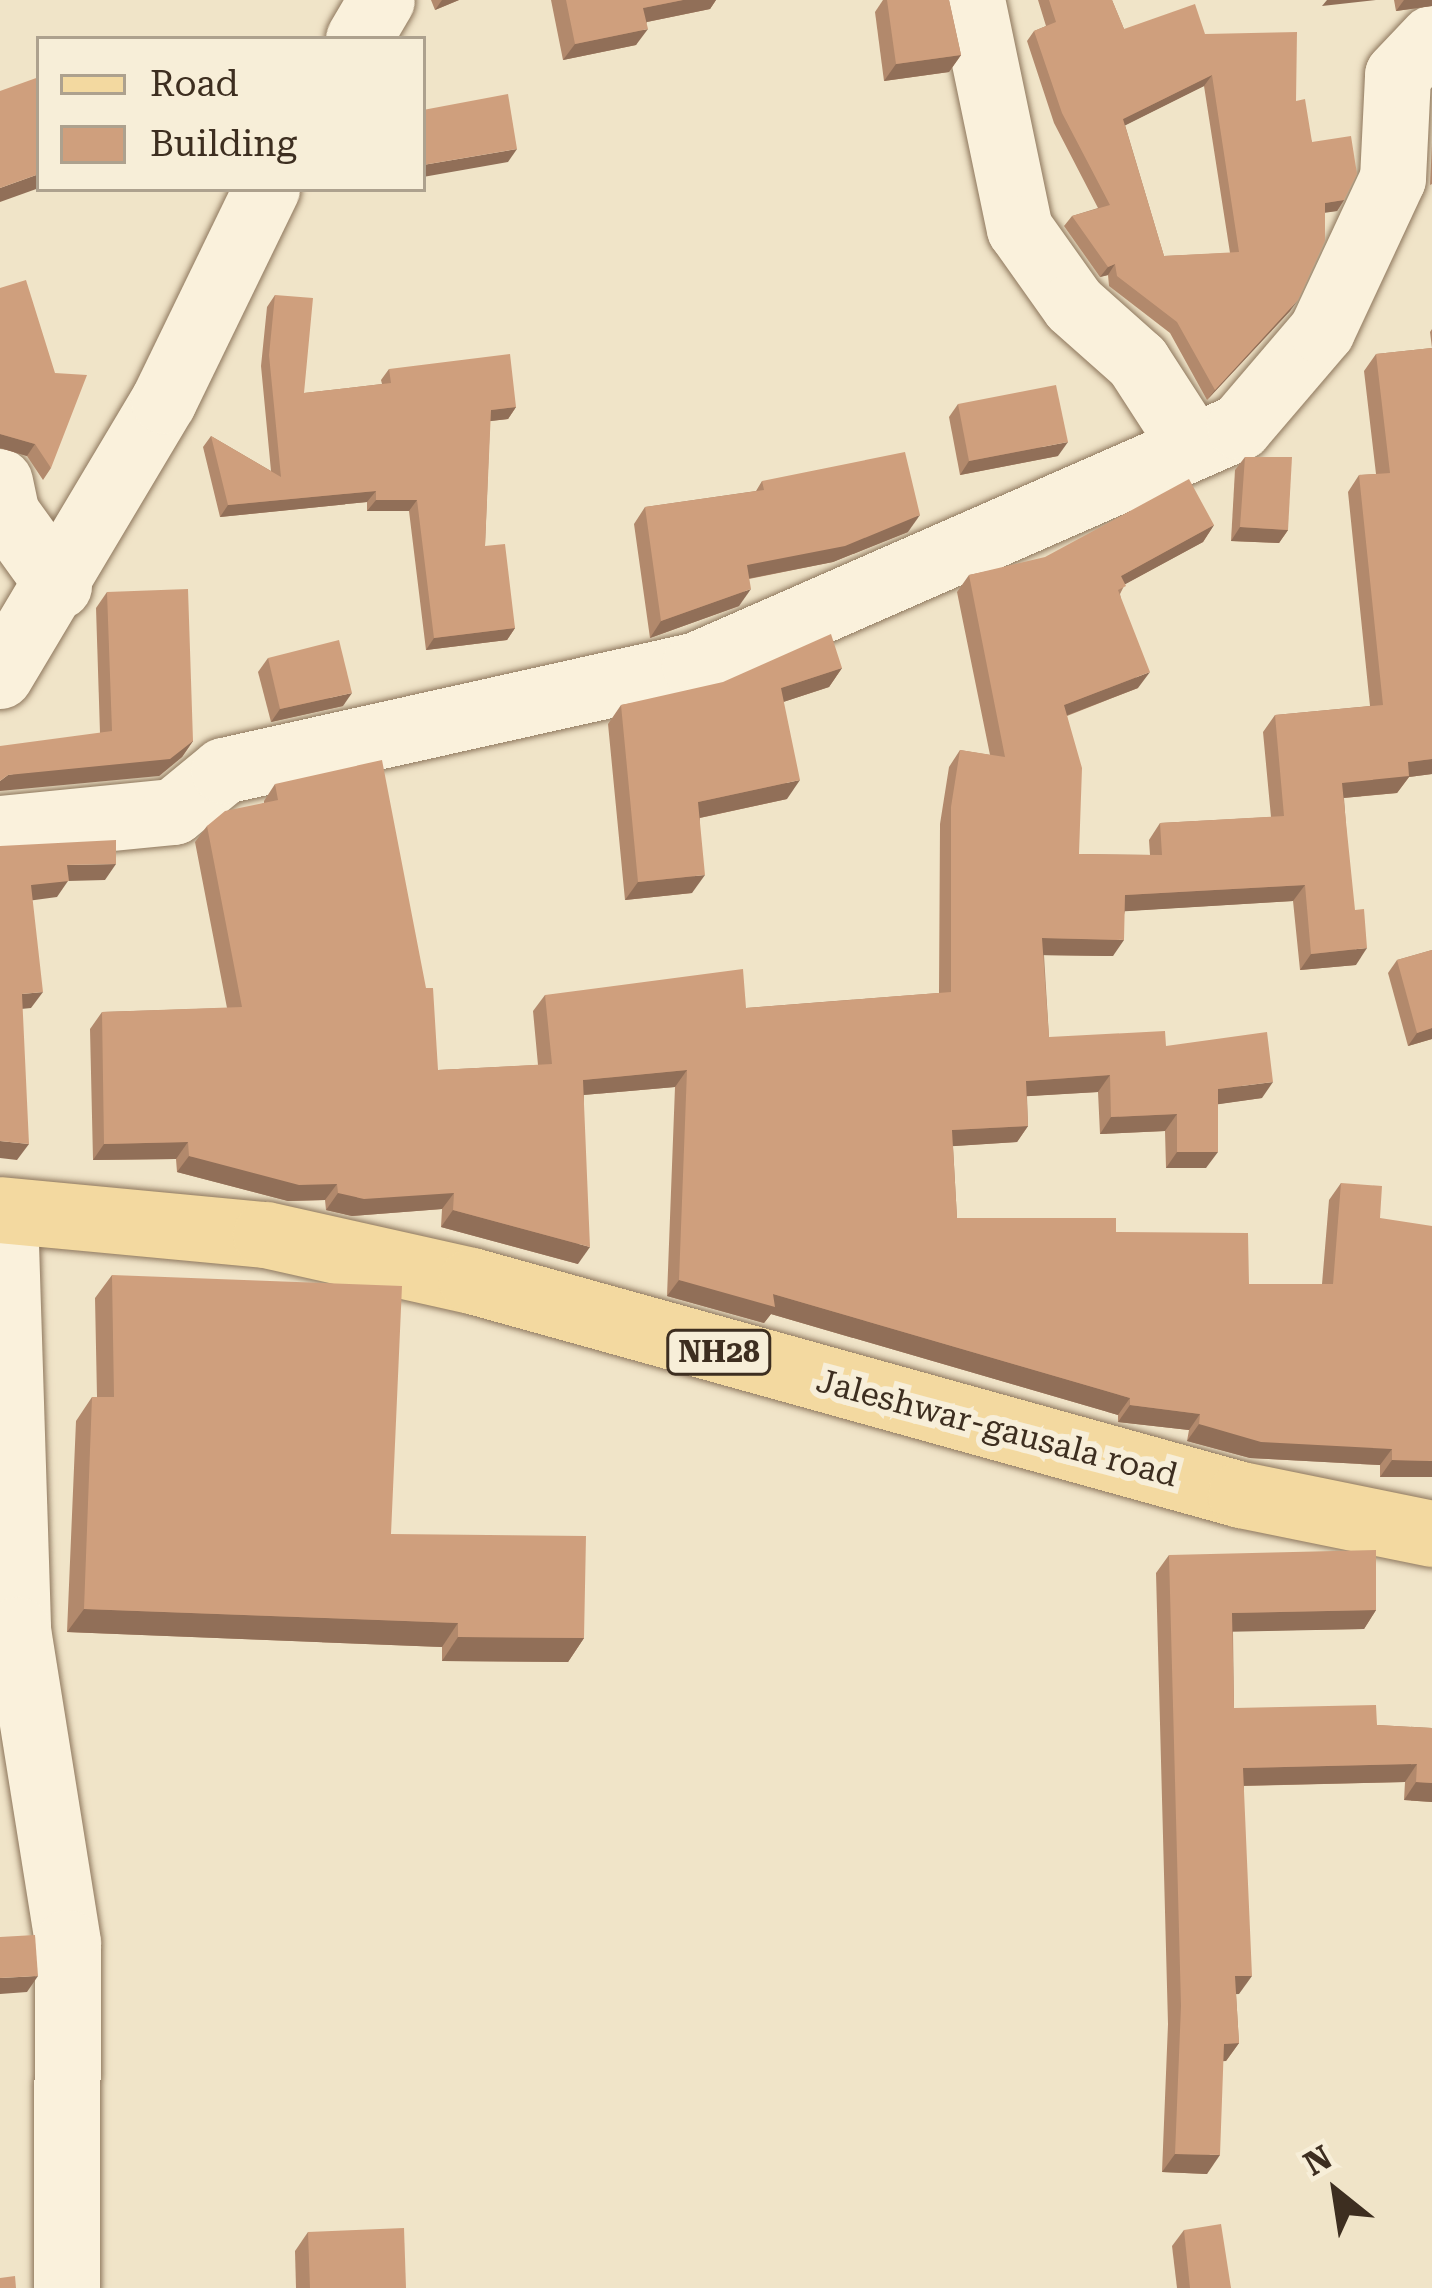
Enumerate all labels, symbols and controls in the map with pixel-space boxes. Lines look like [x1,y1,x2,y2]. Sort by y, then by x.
legend [36,36,426,192]
text: Road [150,63,238,105]
text: Building [150,123,297,165]
road number: NH28 [665,1328,773,1376]
street label: Jaleshwar-gausala road [812,1361,1182,1495]
north arrow [1276,2132,1396,2252]
text: N [1297,2137,1339,2184]

